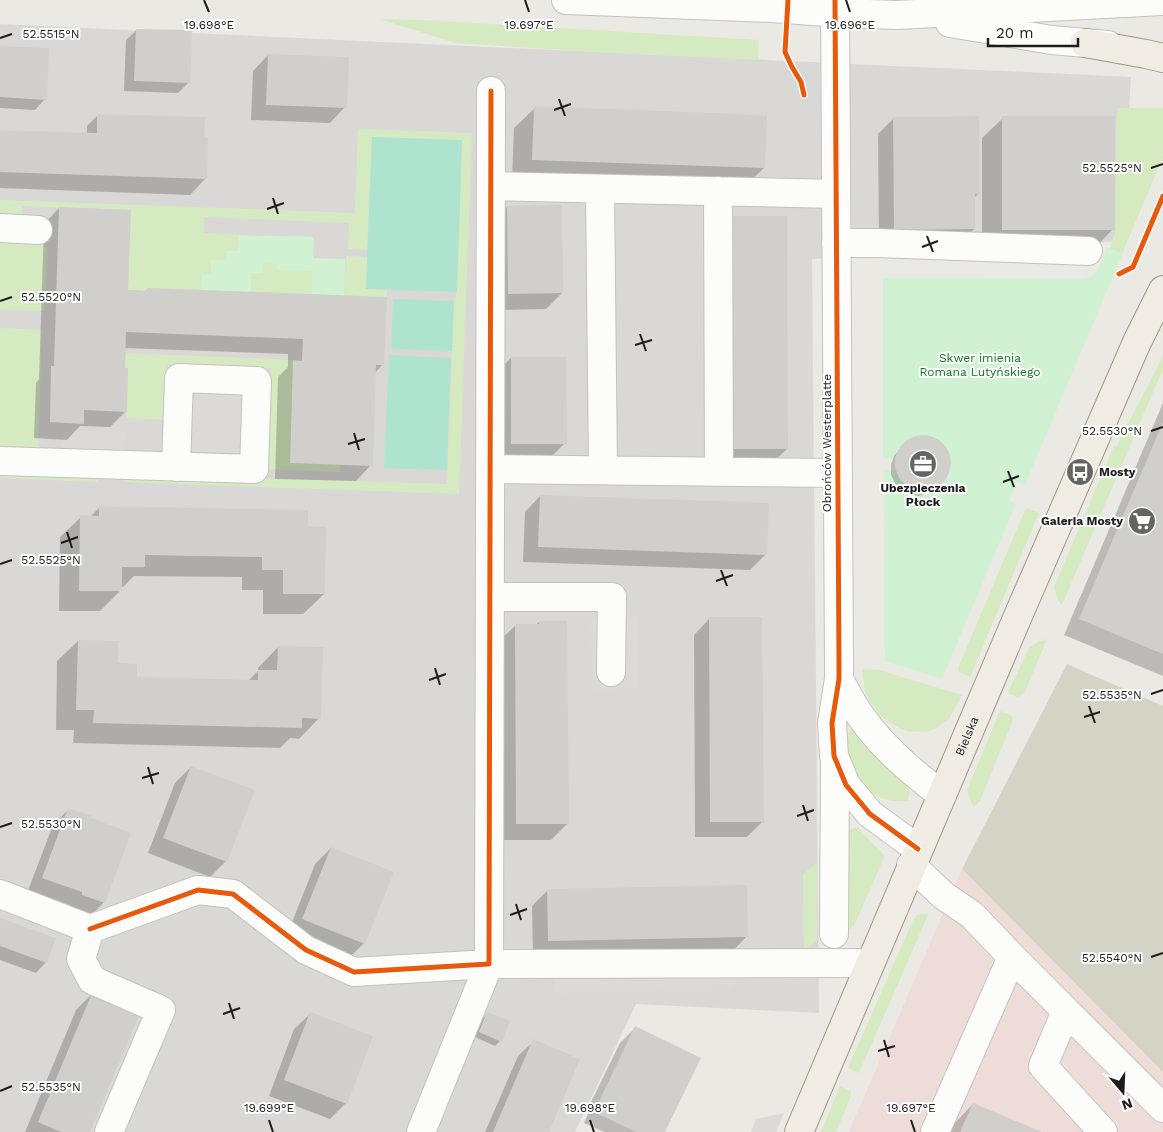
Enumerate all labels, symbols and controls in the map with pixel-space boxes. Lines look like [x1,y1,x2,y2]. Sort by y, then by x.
scale bar [988,15,1078,47]
text: 19.698°E [184,18,234,32]
text: 19.697°E [504,18,554,32]
text: 19.696°E [825,18,875,32]
text: 20 m [996,24,1034,42]
text: 52.5515°N [22,27,80,41]
text: 52.5525°N [1082,161,1142,175]
text: 52.5520°N [21,290,81,304]
park label: Skwer imienia Romana Lutyńskiego [919,351,1041,379]
street label: Obrońców Westerplatte [820,374,834,512]
text: 52.5530°N [1082,424,1142,438]
office icon: Ubezpieczenia Płock [908,449,938,479]
bus stop icon: Mosty [1065,457,1095,487]
place label: Mosty [1099,465,1136,479]
place label: Ubezpieczenia Płock [881,481,966,509]
supermarket icon: Galeria Mosty [1127,506,1157,536]
place label: Galeria Mosty [1041,514,1123,528]
text: 52.5525°N [21,553,81,567]
text: 52.5535°N [1082,688,1142,702]
street label: Bielska [952,714,982,758]
text: 52.5530°N [21,817,81,831]
text: 52.5540°N [1082,951,1142,965]
north arrow [1098,1067,1148,1117]
text: 52.5535°N [21,1080,81,1094]
text: N [1120,1095,1135,1114]
text: 19.699°E [244,1101,294,1115]
text: 19.698°E [565,1101,615,1115]
text: 19.697°E [886,1101,936,1115]

